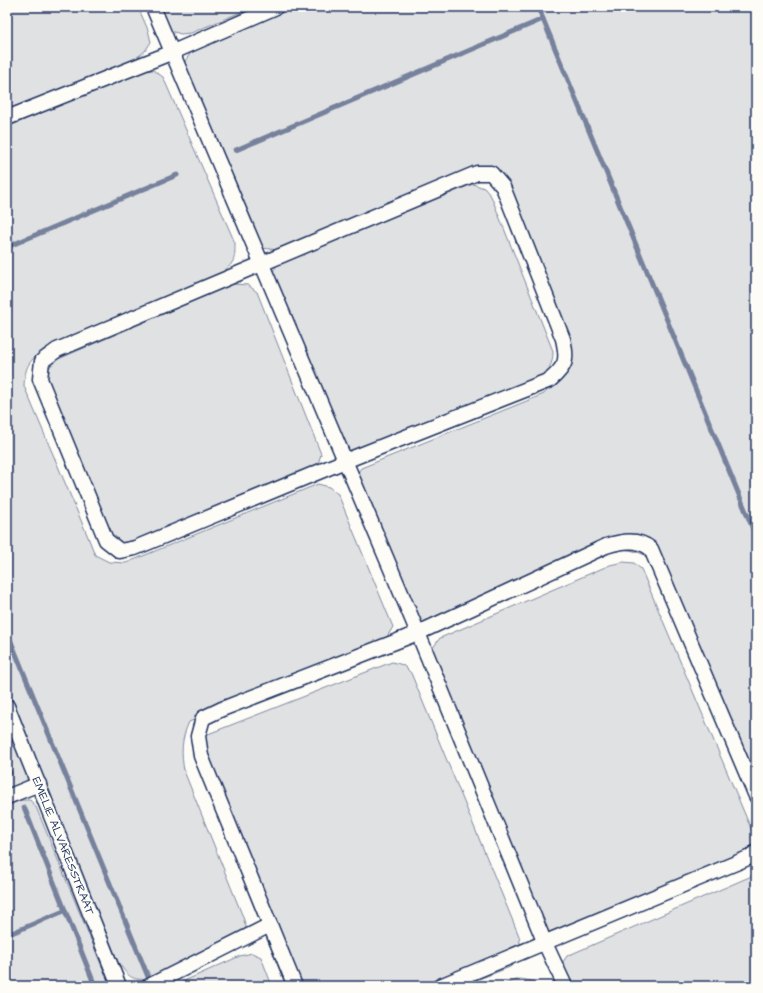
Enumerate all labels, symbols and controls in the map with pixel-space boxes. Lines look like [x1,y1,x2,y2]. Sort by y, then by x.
street label: EMELIE ALVARESSTRAAT [28,775,99,918]

